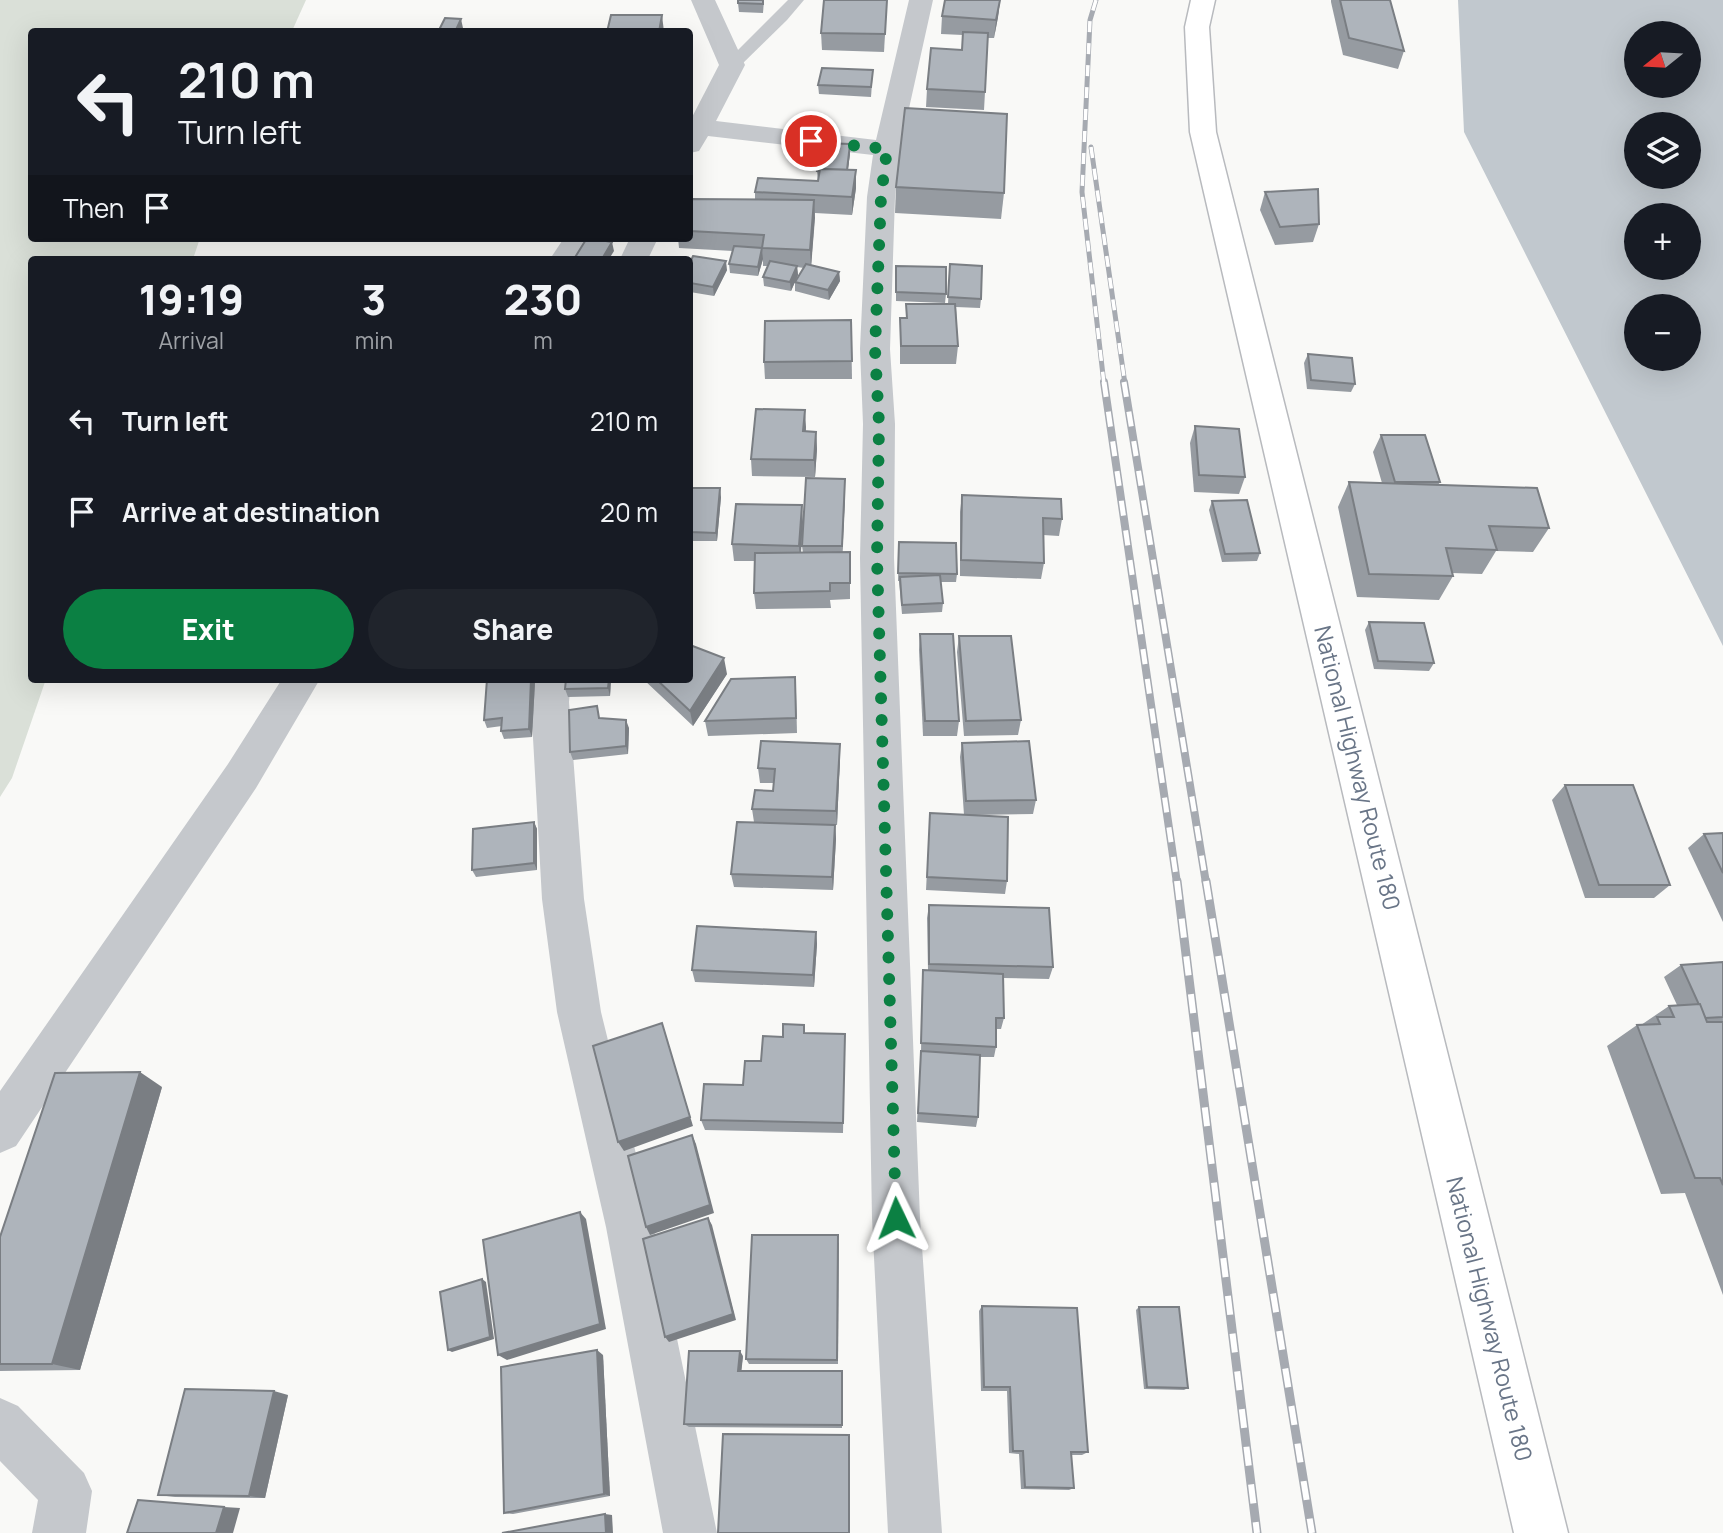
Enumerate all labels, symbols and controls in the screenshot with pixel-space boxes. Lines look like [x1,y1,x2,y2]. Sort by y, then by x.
north arrow [1624,21,1701,98]
map controls [1624,21,1701,371]
text: 210 m [178,46,315,113]
icon: left [63,56,154,147]
text: Turn left [178,110,302,154]
pin [781,111,841,171]
button: layers [1624,112,1701,189]
icon: arrive [792,122,830,160]
icon: arrive [138,189,176,227]
text: Then [63,190,124,226]
button: + [1624,203,1701,280]
text: 19:19 [139,270,244,328]
text: 3 [362,270,386,328]
text: 230 [504,270,582,328]
button: − [1624,294,1701,371]
text: Arrival [159,324,224,356]
text: min [355,324,393,356]
text: m [533,324,553,356]
icon: left [63,402,101,440]
text: Turn left [122,403,229,439]
text: 210 m [590,403,658,439]
icon: arrive [63,493,101,531]
text: Arrive at destination [122,494,380,530]
text: 20 m [600,494,658,530]
button: Exit [63,589,354,669]
button: Share [368,589,658,669]
street label: National Highway Route 180 [1307,622,1409,913]
street label: National Highway Route 180 [1439,1173,1541,1464]
position arrow [859,1181,933,1255]

